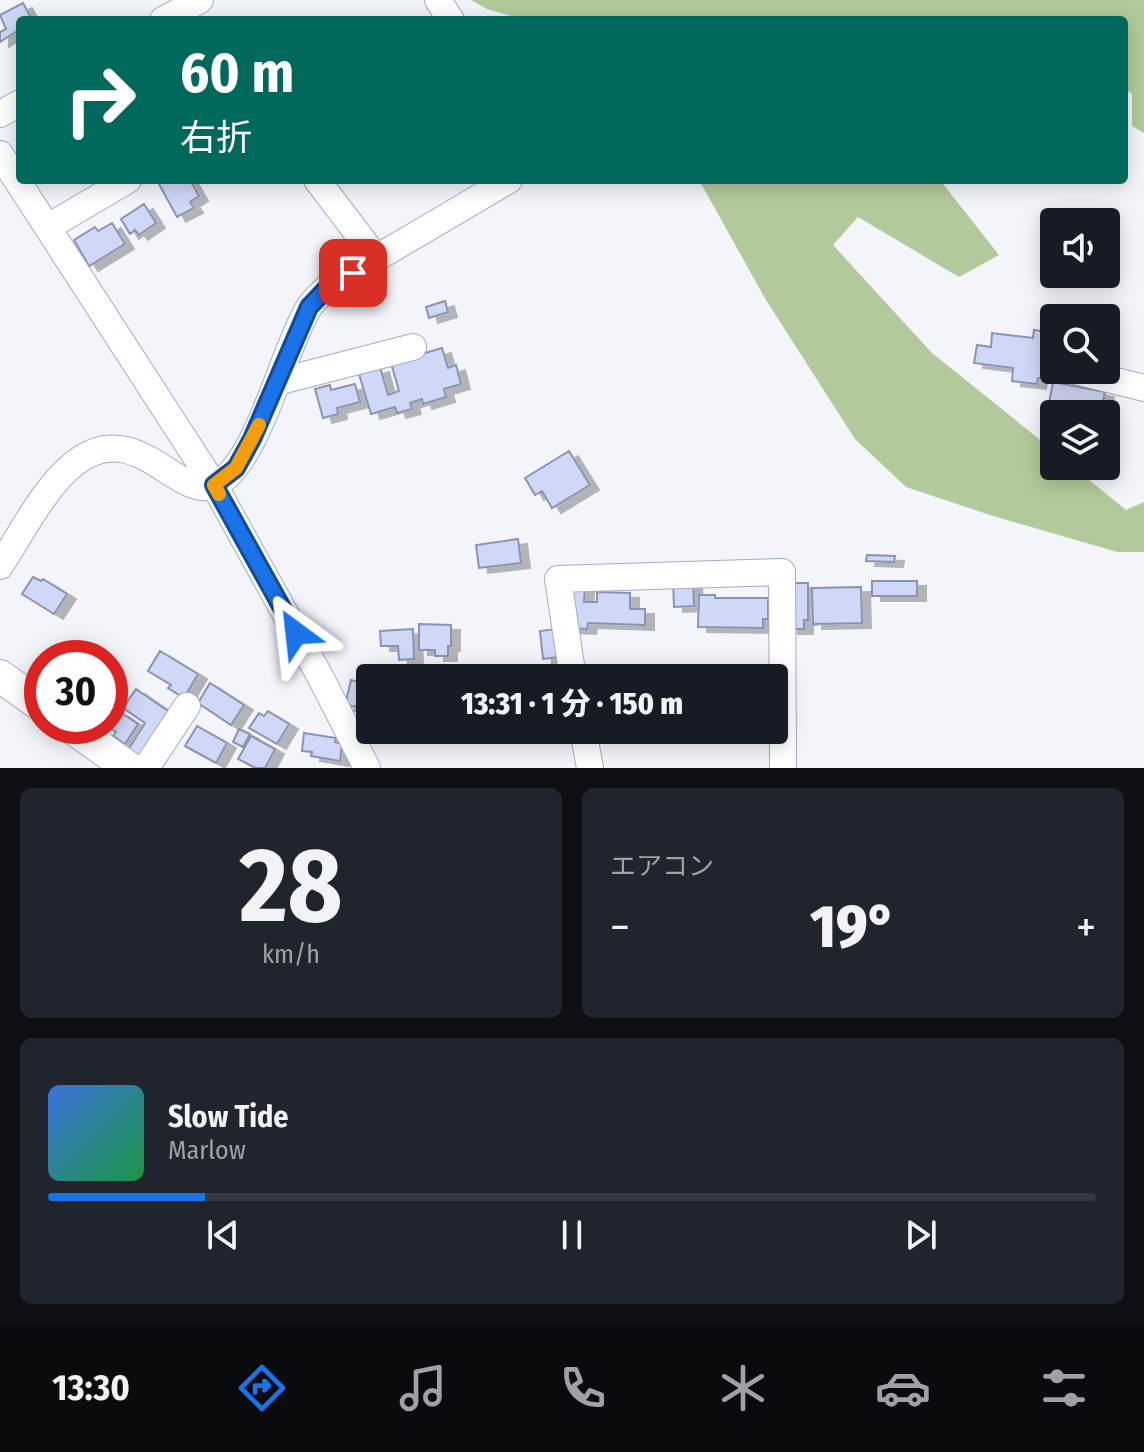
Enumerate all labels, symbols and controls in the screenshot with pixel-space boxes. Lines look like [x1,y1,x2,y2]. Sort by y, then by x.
text: 60 m [180,40,294,107]
icon: right [48,48,152,152]
text: 右折 [180,116,252,160]
map controls [1040,208,1120,480]
button: sound [1040,208,1120,288]
pin [319,239,387,307]
icon: arrive [331,251,375,295]
button: search [1040,304,1120,384]
button: layers [1040,400,1120,480]
position arrow [254,591,338,675]
speed limit sign: 30 [24,640,128,744]
text: 13:31 · 1 分 · 150 m [461,686,683,722]
text: 28 [239,824,343,949]
text: エアコン [610,851,714,882]
text: 19° [810,891,896,963]
text: − [610,901,630,954]
text: + [1076,901,1096,954]
text: km/h [262,939,320,970]
text: Slow Tide [168,1099,289,1135]
text: Marlow [168,1135,246,1166]
icon: previous [201,1213,245,1257]
icon: pause [550,1213,594,1257]
icon: next [899,1213,943,1257]
icon: directions [234,1360,290,1416]
icon: music [395,1360,451,1416]
icon: phone [555,1360,611,1416]
icon: climate [715,1360,771,1416]
icon: car [875,1360,931,1416]
icon: filters [1036,1360,1092,1416]
text: 13:30 [52,1366,130,1410]

